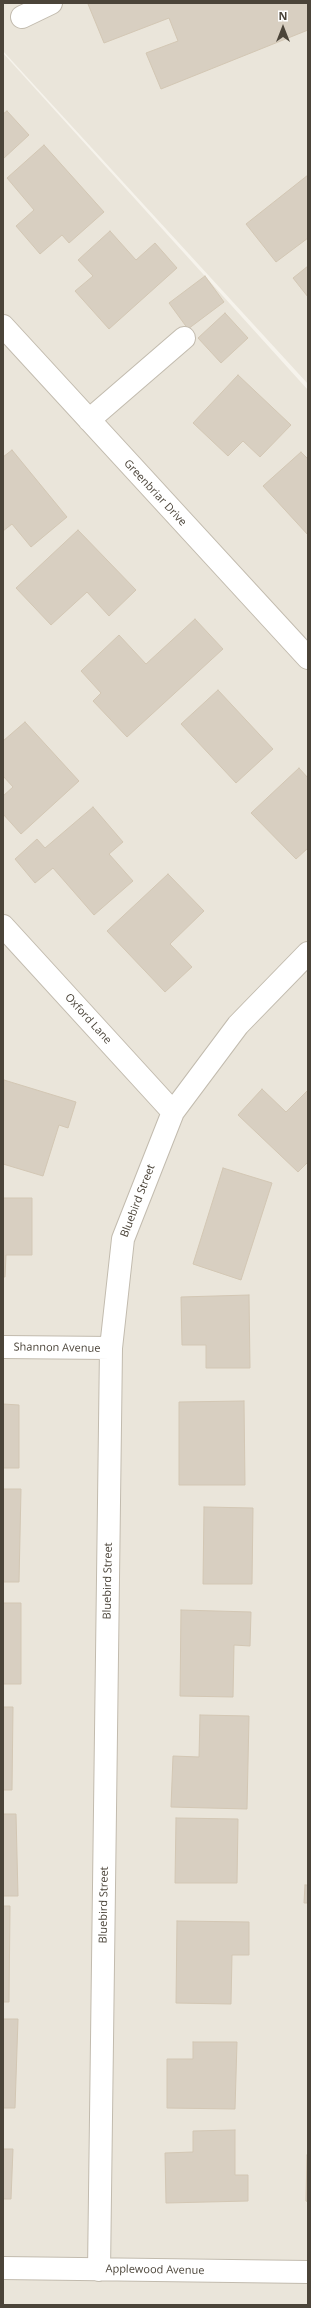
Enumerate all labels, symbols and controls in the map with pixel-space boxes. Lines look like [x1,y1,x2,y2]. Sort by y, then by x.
north arrow [263,8,303,48]
text: N [279,8,287,23]
street label: Greenbriar Drive [121,457,189,529]
street label: Oxford Lane [62,991,114,1047]
street label: Bluebird Street [118,1163,158,1239]
street label: Shannon Avenue [13,1341,101,1355]
street label: Bluebird Street [101,1542,115,1620]
street label: Bluebird Street [97,1866,111,1944]
street label: Applewood Avenue [105,2263,205,2277]

